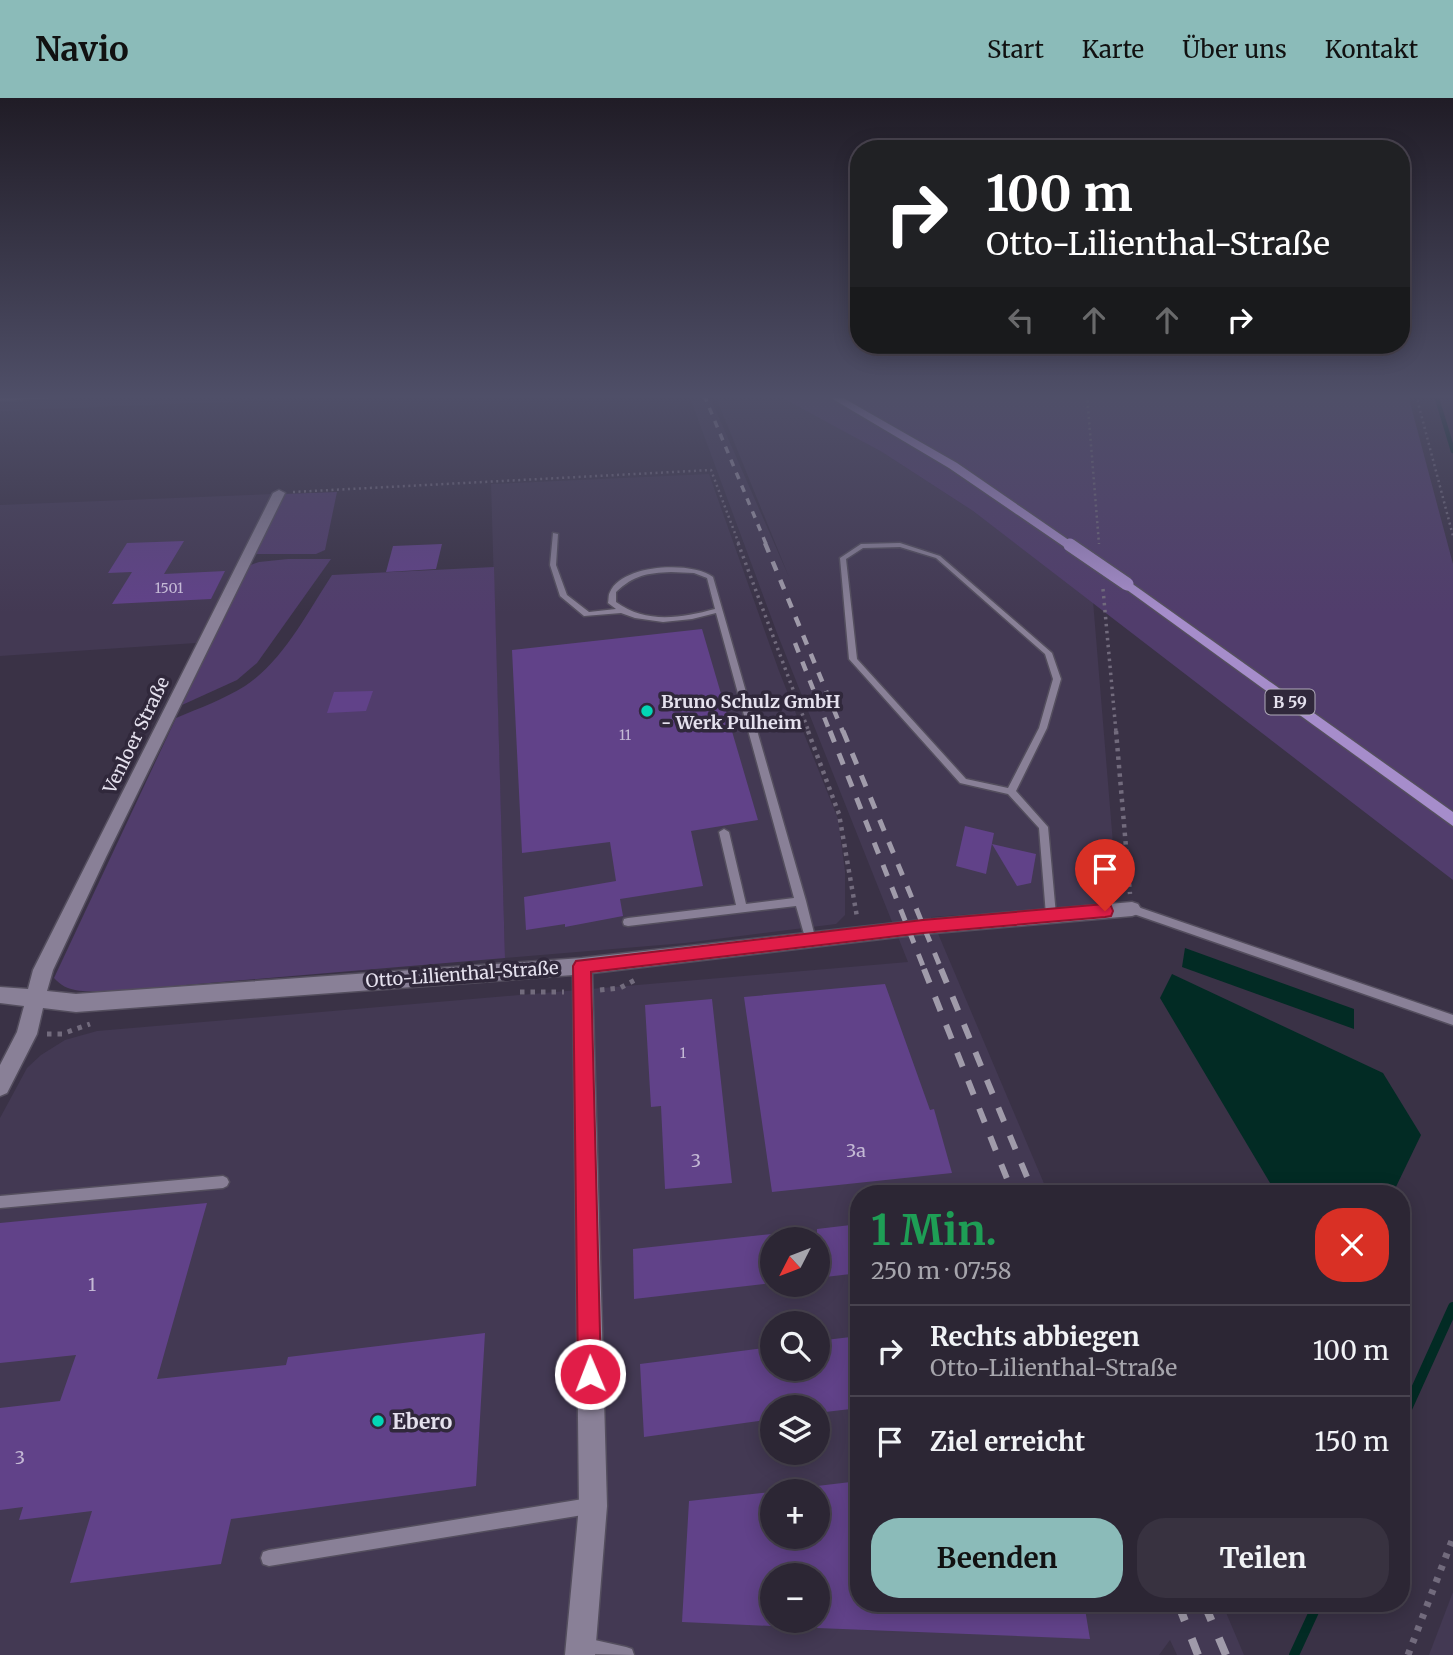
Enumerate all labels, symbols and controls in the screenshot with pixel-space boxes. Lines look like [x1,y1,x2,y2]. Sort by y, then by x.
text: Navio [35,29,129,70]
text: Start [987,34,1044,65]
text: Karte [1082,34,1144,65]
text: Über uns [1182,34,1287,65]
text: Kontakt [1325,34,1418,65]
text: 100 m [986,163,1133,224]
icon: right [871,168,962,259]
text: Otto-Lilienthal-Straße [986,224,1330,264]
icon: left [1002,301,1040,339]
icon: ahead [1075,301,1113,339]
icon: ahead [1148,301,1186,339]
icon: right [1221,301,1259,339]
house number: 1501 [155,579,183,597]
street label: Venloer Straße [97,673,174,798]
place label: Bruno Schulz GmbH - Werk Pulheim [661,690,841,734]
road number: B 59 [1266,690,1314,715]
marker: Bruno Schulz GmbH - Werk Pulheim [639,703,655,719]
house number: 11 [619,726,631,744]
pin [1075,839,1135,911]
icon: arrive [1086,850,1124,888]
street label: Otto-Lilienthal-Straße [365,956,559,992]
house number: 1 [680,1044,686,1062]
house number: 3a [846,1139,866,1162]
house number: 3 [691,1149,701,1172]
text: 1 Min. [871,1204,997,1256]
button: close [1315,1208,1389,1282]
north arrow [760,1227,830,1297]
map controls [760,1227,830,1633]
text: 250 m · 07:58 [871,1256,1012,1285]
house number: 1 [88,1273,96,1296]
button: search [760,1311,830,1381]
text: Rechts abbiegen [930,1320,1140,1353]
icon: right [871,1332,909,1370]
text: 100 m [1313,1334,1389,1367]
position arrow [553,1337,627,1411]
text: Otto-Lilienthal-Straße [930,1353,1177,1382]
button: layers [760,1395,830,1465]
place label: Ebero [392,1408,452,1435]
marker: Ebero [370,1413,386,1429]
icon: arrive [871,1423,909,1461]
text: Ziel erreicht [930,1425,1085,1458]
text: 150 m [1315,1425,1389,1458]
house number: 3 [15,1446,25,1469]
button: + [760,1479,830,1549]
button: Beenden [871,1518,1123,1598]
button: Teilen [1137,1518,1389,1598]
button: − [760,1563,830,1633]

